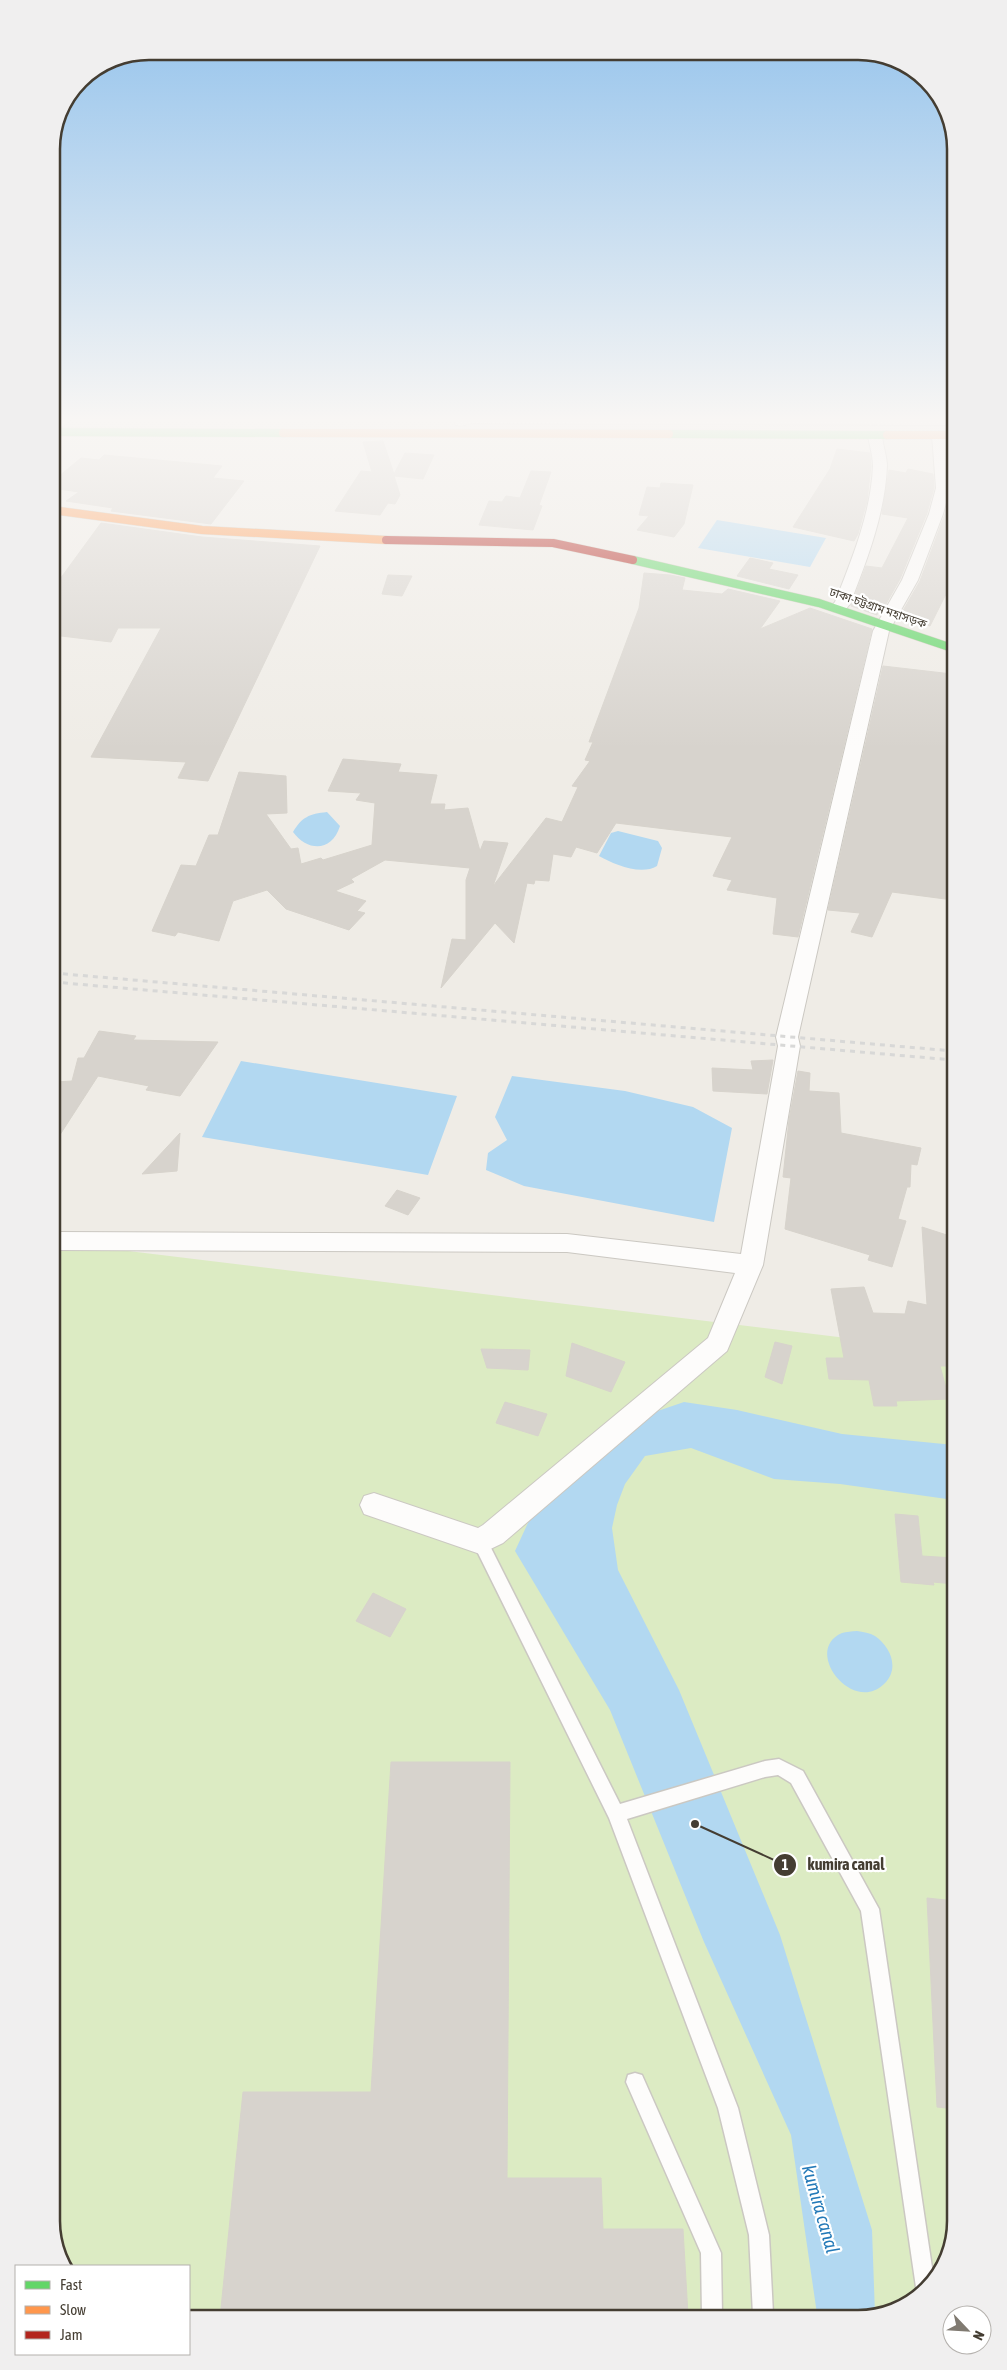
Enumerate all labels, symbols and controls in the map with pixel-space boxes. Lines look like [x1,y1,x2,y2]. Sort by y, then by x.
street label: ঢাকা-চট্টগ্রাম মহাসড়ক [827,584,929,631]
callout: kumira canal [773,1849,895,1880]
text: kumira canal [808,1855,885,1873]
text: 1 [781,1856,789,1873]
water label: kumira canal [798,2162,844,2256]
legend [15,2265,190,2355]
text: Fast [60,2276,82,2293]
text: Slow [60,2301,86,2318]
north arrow [942,2305,992,2355]
text: Jam [60,2326,83,2343]
text: N [970,2328,988,2343]

